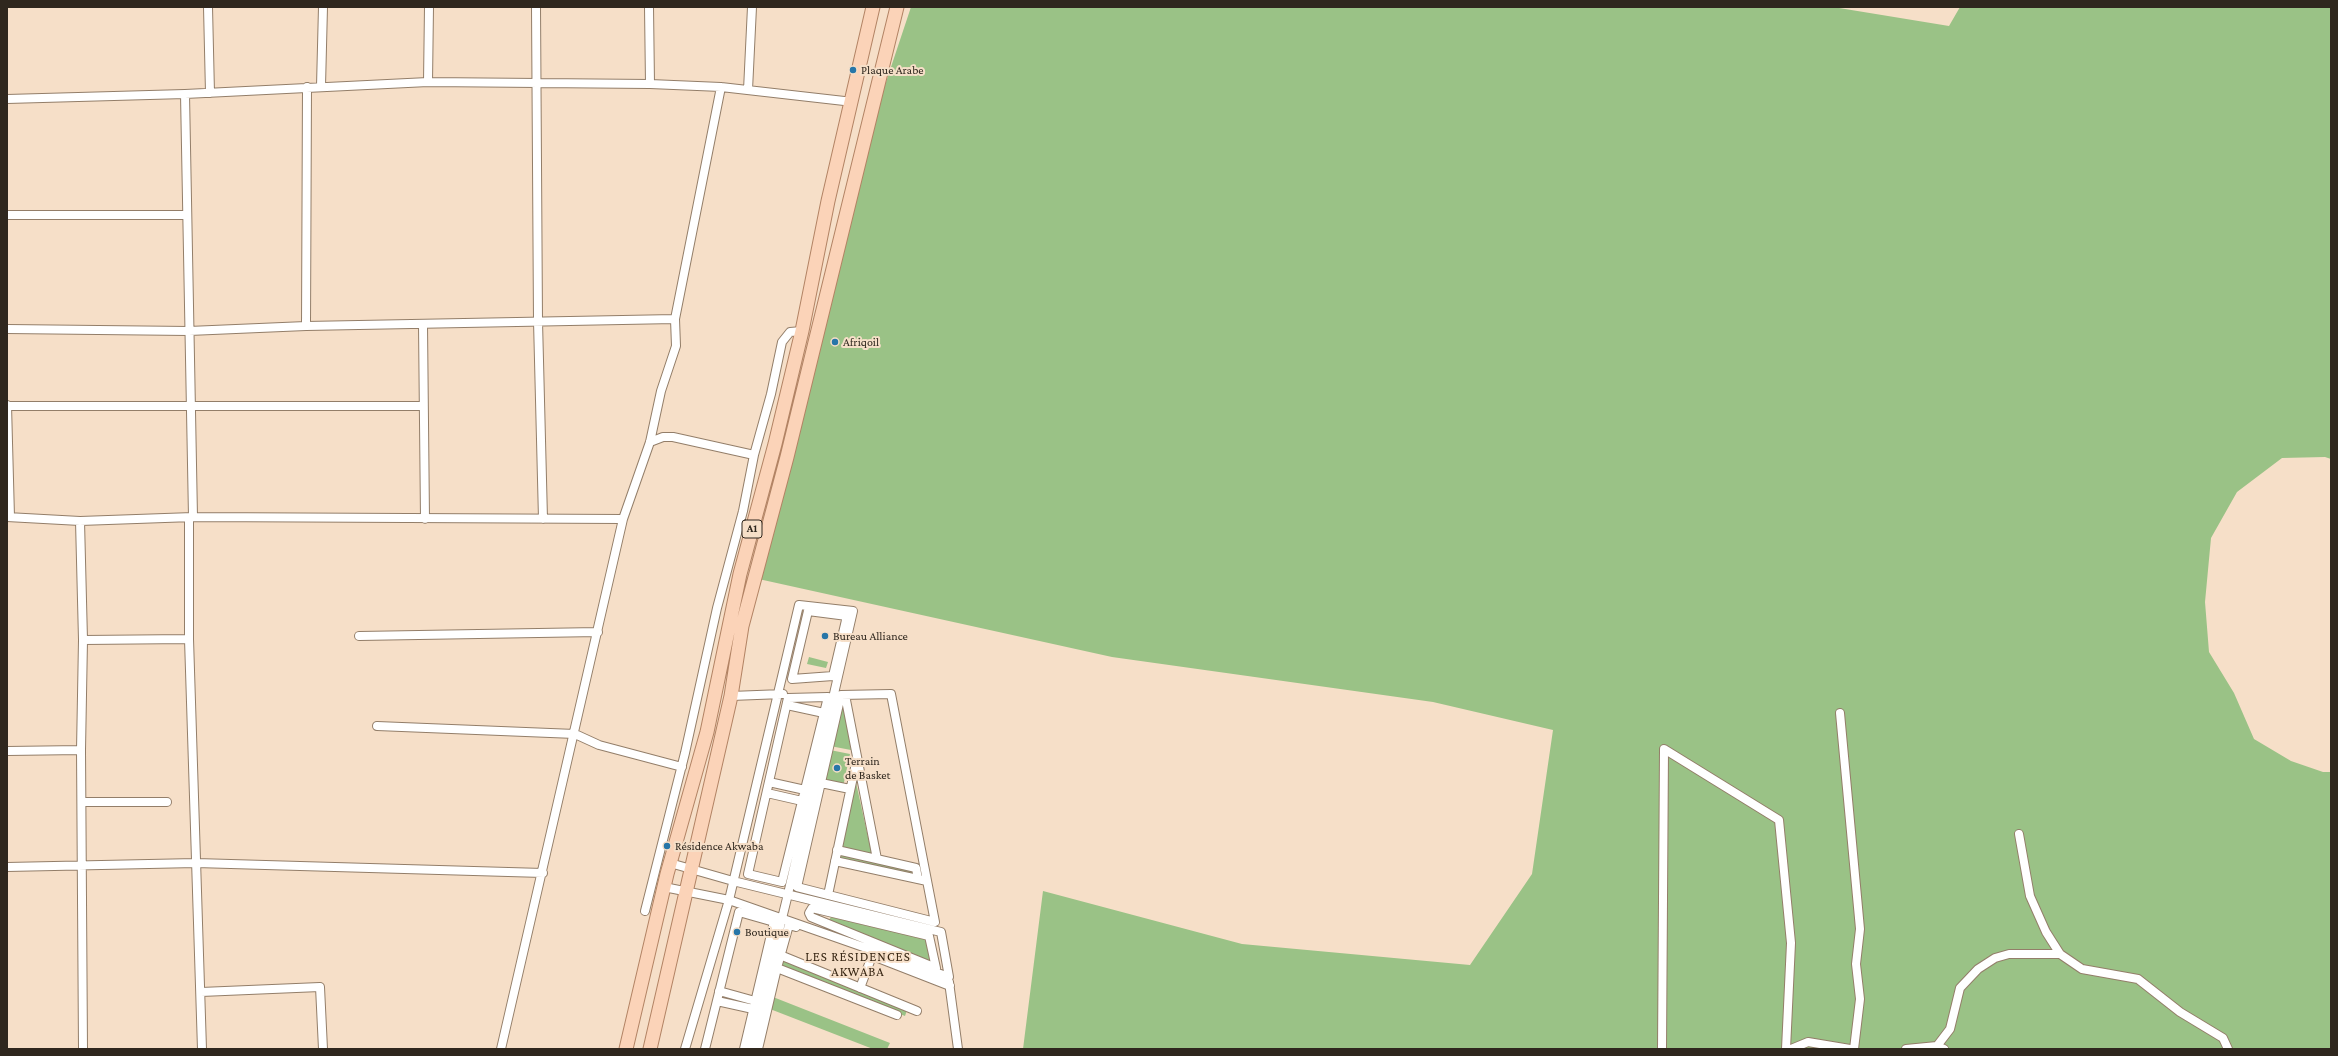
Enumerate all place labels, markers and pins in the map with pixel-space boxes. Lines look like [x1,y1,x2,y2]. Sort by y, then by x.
place label: Plaque Arabe [861,63,924,77]
marker: Plaque Arabe [848,65,858,75]
place label: Afriqoil [843,335,879,349]
marker: Afriqoil [830,337,840,347]
place label: Bureau Alliance [833,629,908,643]
marker: Bureau Alliance [820,631,830,641]
place label: Terrain de Basket [845,754,891,782]
marker: Terrain de Basket [832,763,842,773]
place label: Résidence Akwaba [675,839,763,853]
marker: Résidence Akwaba [662,841,672,851]
place label: Boutique [745,925,789,939]
marker: Boutique [732,927,742,937]

